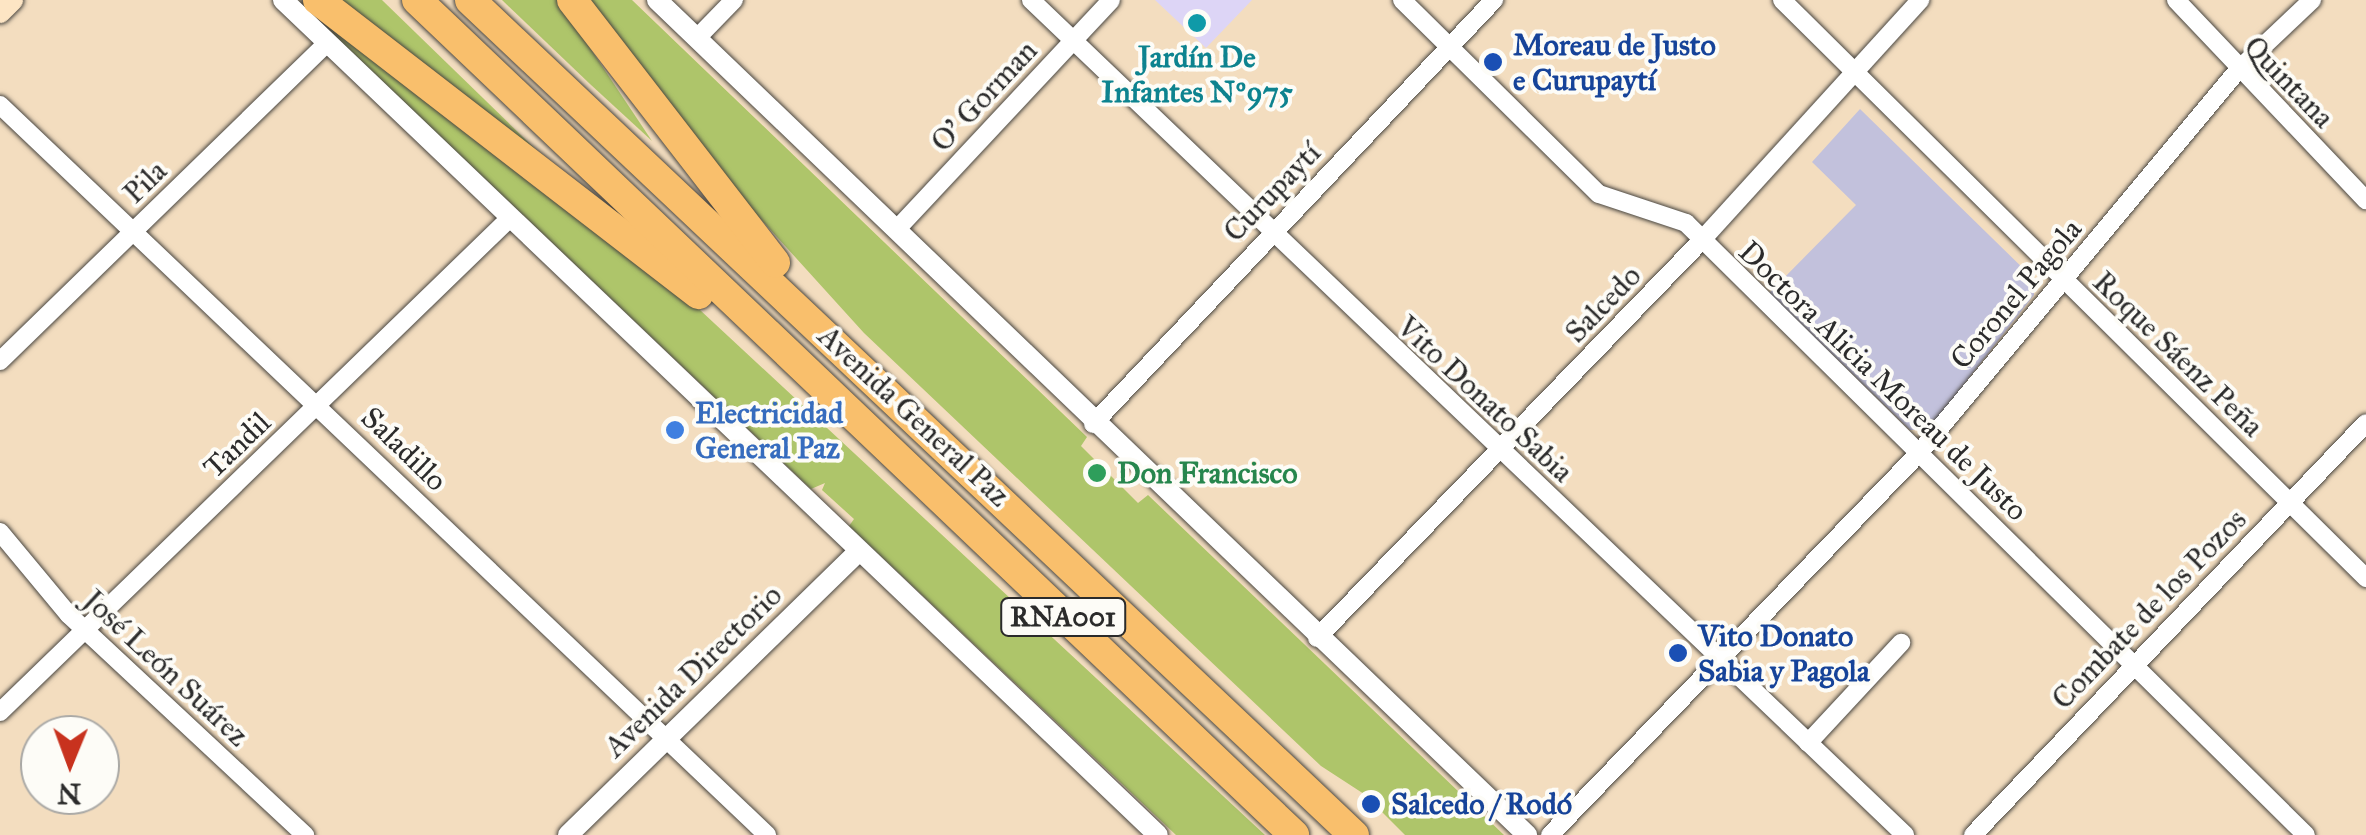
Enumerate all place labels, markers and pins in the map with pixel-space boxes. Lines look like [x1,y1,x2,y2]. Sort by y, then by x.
marker: Jardín De Infantes Nº975 [1186,12,1208,34]
place label: Moreau de Justo e Curupaytí [1513,27,1716,98]
place label: Jardín De Infantes Nº975 [1101,39,1293,110]
marker: Moreau de Justo e Curupaytí [1482,51,1504,73]
place label: Electricidad General Paz [695,395,843,466]
marker: Electricidad General Paz [664,419,686,441]
place label: Don Francisco [1117,455,1298,491]
marker: Don Francisco [1086,462,1108,484]
place label: Vito Donato Sabia y Pagola [1698,618,1870,688]
marker: Vito Donato Sabia y Pagola [1667,642,1689,664]
place label: Salcedo / Rodó [1391,786,1572,822]
marker: Salcedo / Rodó [1360,793,1382,815]

